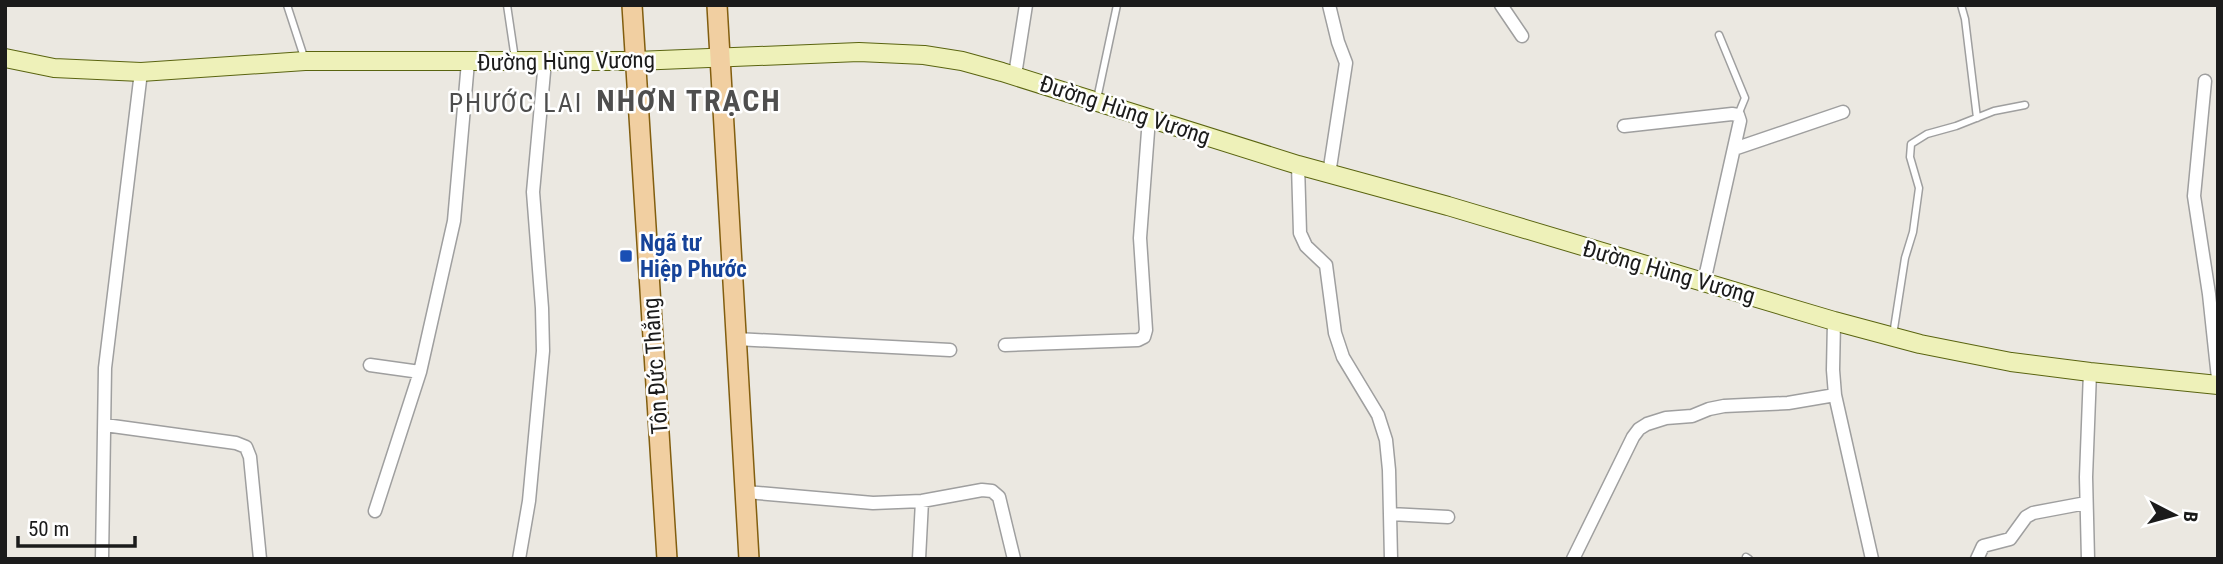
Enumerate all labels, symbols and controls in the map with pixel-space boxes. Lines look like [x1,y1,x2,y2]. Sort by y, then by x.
street label: Đường Hùng Vương [477,46,655,77]
street label: Đường Hùng Vương [1036,70,1214,151]
district label: NHƠN TRẠCH [596,83,782,118]
district label: PHƯỚC LAI [449,88,583,118]
place label: Ngã tư Hiệp Phước [640,230,747,283]
street label: Đường Hùng Vương [1580,235,1758,310]
marker: Ngã tư Hiệp Phước [618,248,634,264]
street label: Tôn Đức Thắng [637,297,674,435]
north arrow [2139,480,2209,550]
scale bar [18,504,135,548]
text: B [2178,510,2202,523]
text: 50 m [28,517,69,541]

